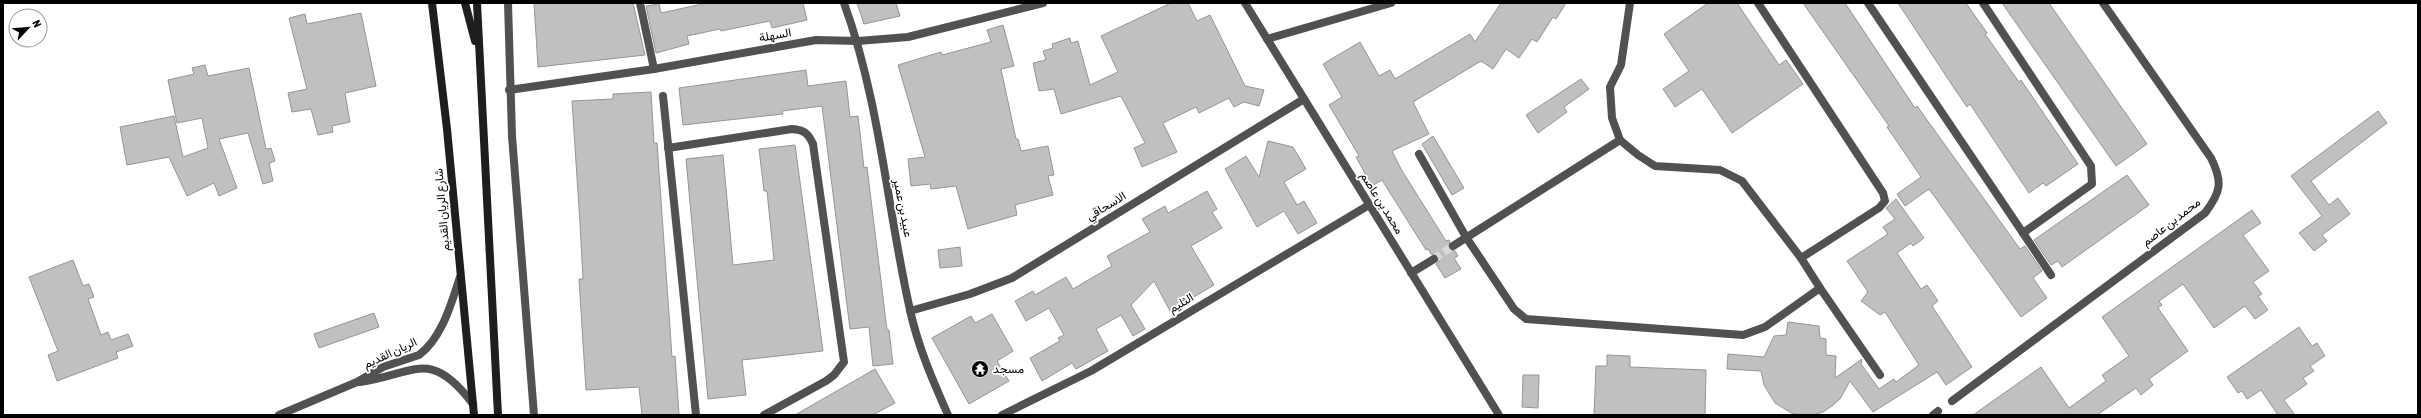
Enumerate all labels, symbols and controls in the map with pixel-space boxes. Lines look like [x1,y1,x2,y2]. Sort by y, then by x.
north arrow [8,8,48,48]
text: N [30,18,44,29]
street label: السهلة [758,25,792,46]
street label: شارع الريان القديم [431,168,455,252]
street label: محمد بن عاصم [1357,169,1407,237]
street label: عبيد بن عمير [889,177,916,239]
street label: الاسحاقي [1084,189,1130,226]
street label: محمد بن عاصم [2139,195,2204,250]
street label: الثليم [1166,290,1197,317]
street label: الريان القديم [361,335,419,372]
temple icon: مسجد [970,359,990,379]
place label: مسجد [993,362,1024,376]

